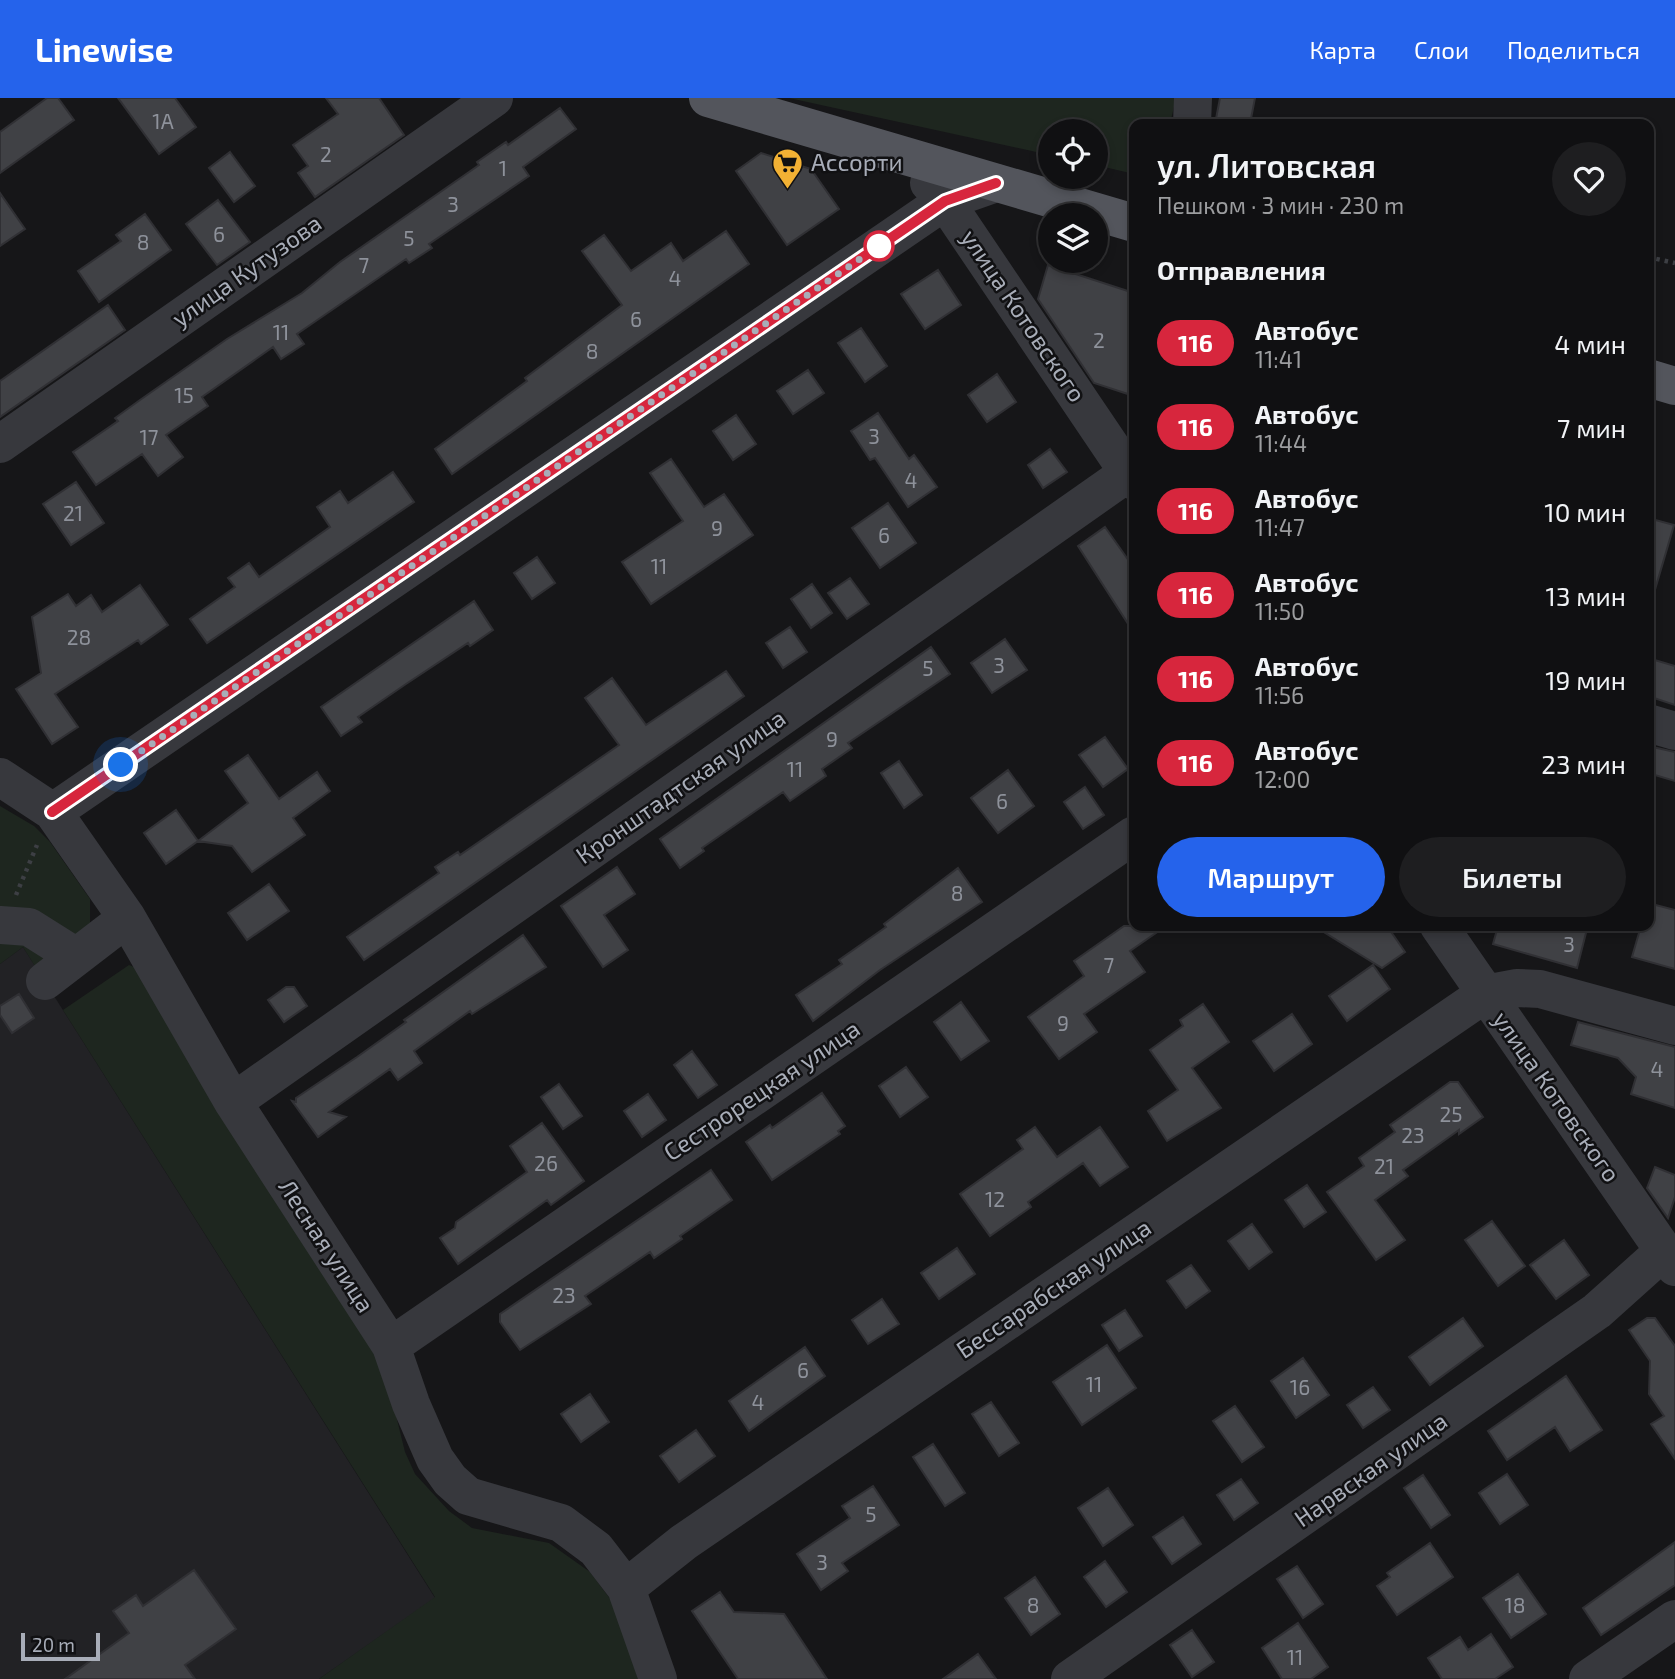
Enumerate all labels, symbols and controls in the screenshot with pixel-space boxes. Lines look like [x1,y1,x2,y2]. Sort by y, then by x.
text: Linewise [35,29,173,69]
text: Карта [1309,35,1376,64]
text: Слои [1414,35,1469,64]
text: Поделиться [1507,35,1640,64]
house number: 1А [152,108,174,133]
map controls [1038,119,1108,273]
button: locate [1038,119,1108,189]
house number: 2 [320,141,332,166]
button: heart [1552,142,1626,216]
text: ул. Литовская [1157,145,1376,185]
supermarket icon: Ассорти [771,146,805,190]
place label: Ассорти [811,147,903,176]
house number: 1 [499,155,507,180]
house number: 3 [447,191,459,216]
text: Пешком · 3 мин · 230 m [1157,191,1404,219]
button: layers [1038,203,1108,273]
street label: улица Кутузова [166,207,327,333]
house number: 6 [213,221,225,246]
street label: улица Котовского [955,224,1093,407]
house number: 5 [403,225,415,250]
house number: 8 [137,229,149,254]
unlabelled marker [864,231,894,261]
house number: 7 [359,252,370,277]
text: Отправления [1157,254,1326,285]
house number: 4 [669,265,681,290]
house number: 6 [630,306,642,331]
text: Автобус [1255,314,1358,345]
house number: 11 [273,319,289,344]
house number: 2 [1093,327,1105,352]
text: 116 [1178,328,1213,357]
text: 4 мин [1554,328,1626,359]
house number: 8 [586,338,598,363]
text: 11:41 [1255,345,1302,373]
house number: 15 [174,382,194,407]
text: Автобус [1255,398,1358,429]
text: 116 [1178,412,1213,441]
text: 7 мин [1557,412,1626,443]
house number: 3 [868,423,880,448]
house number: 17 [139,424,159,449]
text: 11:44 [1255,429,1307,457]
house number: 4 [905,467,917,492]
text: Автобус [1255,482,1358,513]
text: 116 [1178,496,1213,525]
text: 10 мин [1544,496,1626,527]
house number: 21 [63,500,83,525]
text: 11:47 [1255,513,1305,541]
house number: 9 [711,515,723,540]
house number: 6 [878,522,890,547]
house number: 11 [651,553,667,578]
text: Автобус [1255,566,1358,597]
text: 116 [1178,580,1213,609]
text: 13 мин [1546,580,1626,611]
text: 11:50 [1255,597,1305,625]
house number: 28 [67,624,91,649]
text: Автобус [1255,650,1358,681]
house number: 3 [993,652,1005,677]
house number: 5 [922,655,934,680]
text: 116 [1178,664,1213,693]
text: 19 мин [1545,664,1626,695]
text: 11:56 [1255,681,1304,709]
street label: Кронштадтская улица [570,702,791,870]
house number: 9 [826,726,838,751]
text: Автобус [1255,734,1358,765]
your location [103,747,138,782]
text: 116 [1178,748,1213,777]
text: 23 мин [1541,748,1626,779]
house number: 11 [787,756,803,781]
text: 12:00 [1255,765,1310,793]
house number: 6 [996,788,1008,813]
button: Маршрут [1157,837,1385,917]
button: Билеты [1399,837,1626,917]
house number: 8 [951,880,963,905]
house number: 3 [1563,931,1575,956]
house number: 7 [1104,952,1115,977]
street label: улица Котовского [1487,1005,1627,1188]
house number: 9 [1057,1010,1069,1035]
street label: Сестрорецкая улица [658,1013,865,1167]
house number: 4 [1651,1056,1663,1081]
house number: 25 [1439,1101,1463,1126]
house number: 23 [1401,1122,1425,1147]
house number: 26 [534,1150,558,1175]
house number: 21 [1374,1153,1394,1178]
street label: Лесная улица [273,1173,381,1318]
house number: 12 [985,1186,1005,1211]
street label: Бессарабская улица [950,1212,1156,1364]
house number: 23 [552,1282,576,1307]
house number: 6 [797,1357,809,1382]
house number: 11 [1086,1371,1102,1396]
house number: 16 [1290,1374,1310,1399]
house number: 4 [752,1389,764,1414]
street label: Нарвская улица [1288,1405,1453,1533]
house number: 5 [865,1501,877,1526]
house number: 3 [816,1549,828,1574]
house number: 8 [1027,1592,1039,1617]
house number: 18 [1504,1592,1526,1617]
scale bar [21,1630,100,1662]
text: 20 m [32,1633,75,1656]
house number: 11 [1287,1644,1303,1669]

